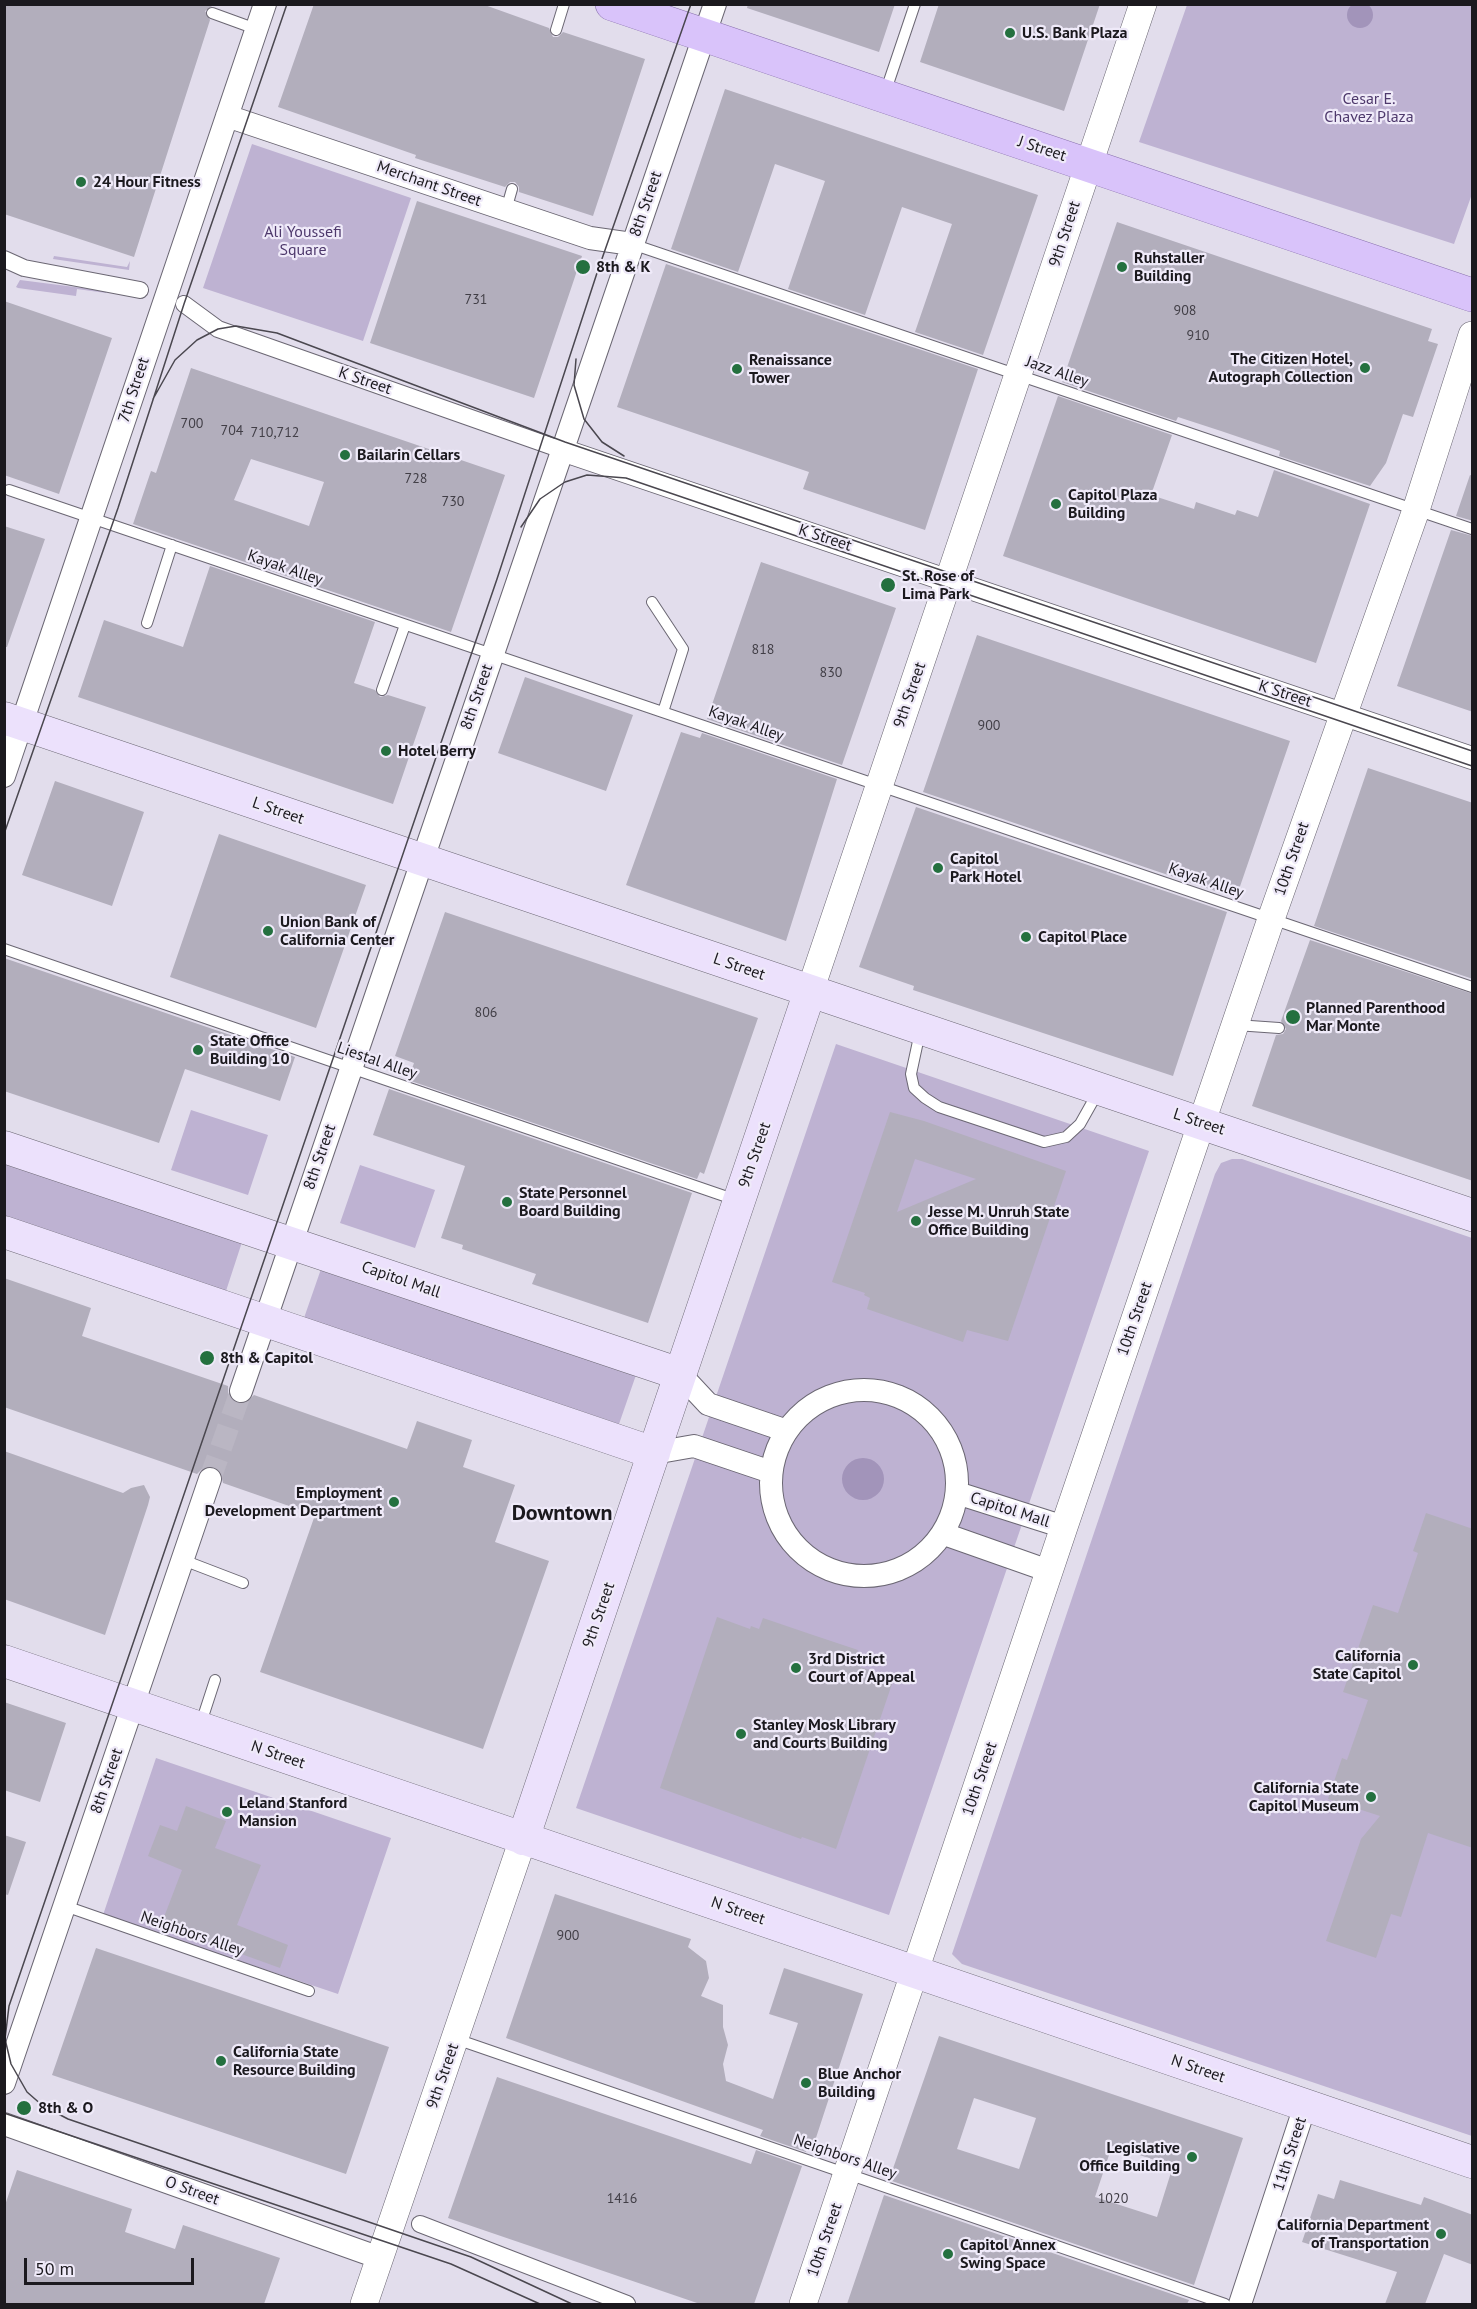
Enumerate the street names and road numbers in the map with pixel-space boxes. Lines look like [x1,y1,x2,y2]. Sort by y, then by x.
street label: J Street [1015,132,1069,166]
street label: Merchant Street [374,157,484,211]
street label: 8th Street [626,169,666,239]
street label: 9th Street [1045,199,1085,269]
street label: Jazz Alley [1023,352,1091,392]
street label: 7th Street [114,355,154,425]
street label: K Street [336,363,394,399]
street label: K Street [796,520,854,556]
street label: Kayak Alley [245,546,325,590]
street label: 9th Street [890,660,930,730]
street label: 8th Street [457,662,497,732]
street label: K Street [1256,676,1314,712]
street label: Kayak Alley [706,702,786,746]
street label: L Street [250,793,306,829]
street label: 10th Street [1270,820,1314,898]
street label: Kayak Alley [1166,859,1246,903]
street label: L Street [711,949,767,985]
street label: Liestal Alley [334,1038,420,1084]
street label: L Street [1171,1105,1227,1139]
street label: 9th Street [735,1120,775,1190]
street label: 8th Street [300,1122,340,1192]
street label: Capitol Mall [359,1258,443,1302]
street label: 10th Street [1113,1280,1157,1358]
street label: Capitol Mall [968,1488,1052,1532]
street label: 9th Street [579,1580,619,1650]
street label: N Street [248,1737,308,1773]
street label: 10th Street [958,1740,1002,1818]
street label: 8th Street [87,1746,127,1816]
street label: N Street [708,1893,768,1929]
street label: Neighbors Alley [138,1907,246,1961]
street label: 9th Street [423,2041,463,2111]
street label: N Street [1168,2051,1228,2087]
street label: 11th Street [1269,2115,1311,2193]
street label: Neighbors Alley [791,2130,899,2184]
street label: O Street [162,2172,222,2210]
street label: 10th Street [803,2201,847,2279]

